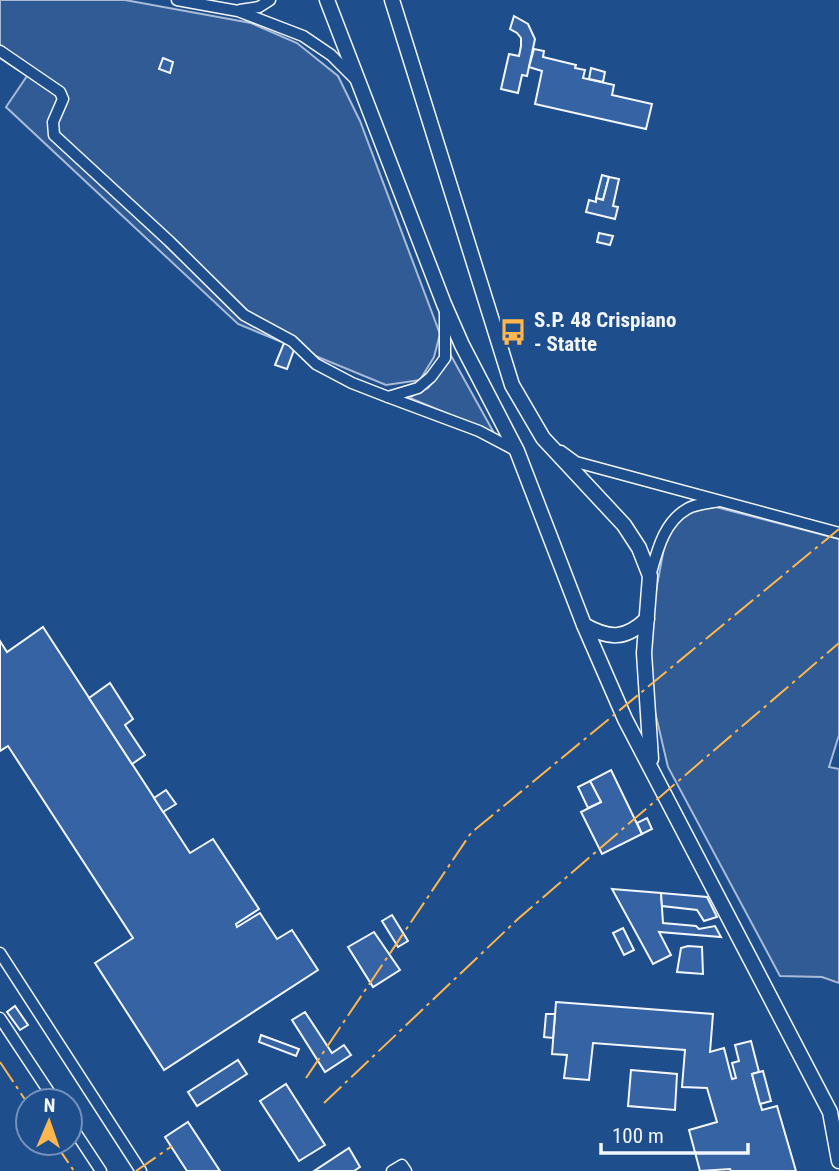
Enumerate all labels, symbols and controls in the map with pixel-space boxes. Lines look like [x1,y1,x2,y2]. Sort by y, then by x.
place label: S.P. 48 Crispiano - Statte [534,308,676,356]
bus stop icon: S.P. 48 Crispiano - Statte [498,317,528,347]
north arrow [14,1087,84,1157]
text: N [43,1094,56,1117]
scale bar [601,1112,748,1156]
text: 100 m [612,1124,664,1148]

